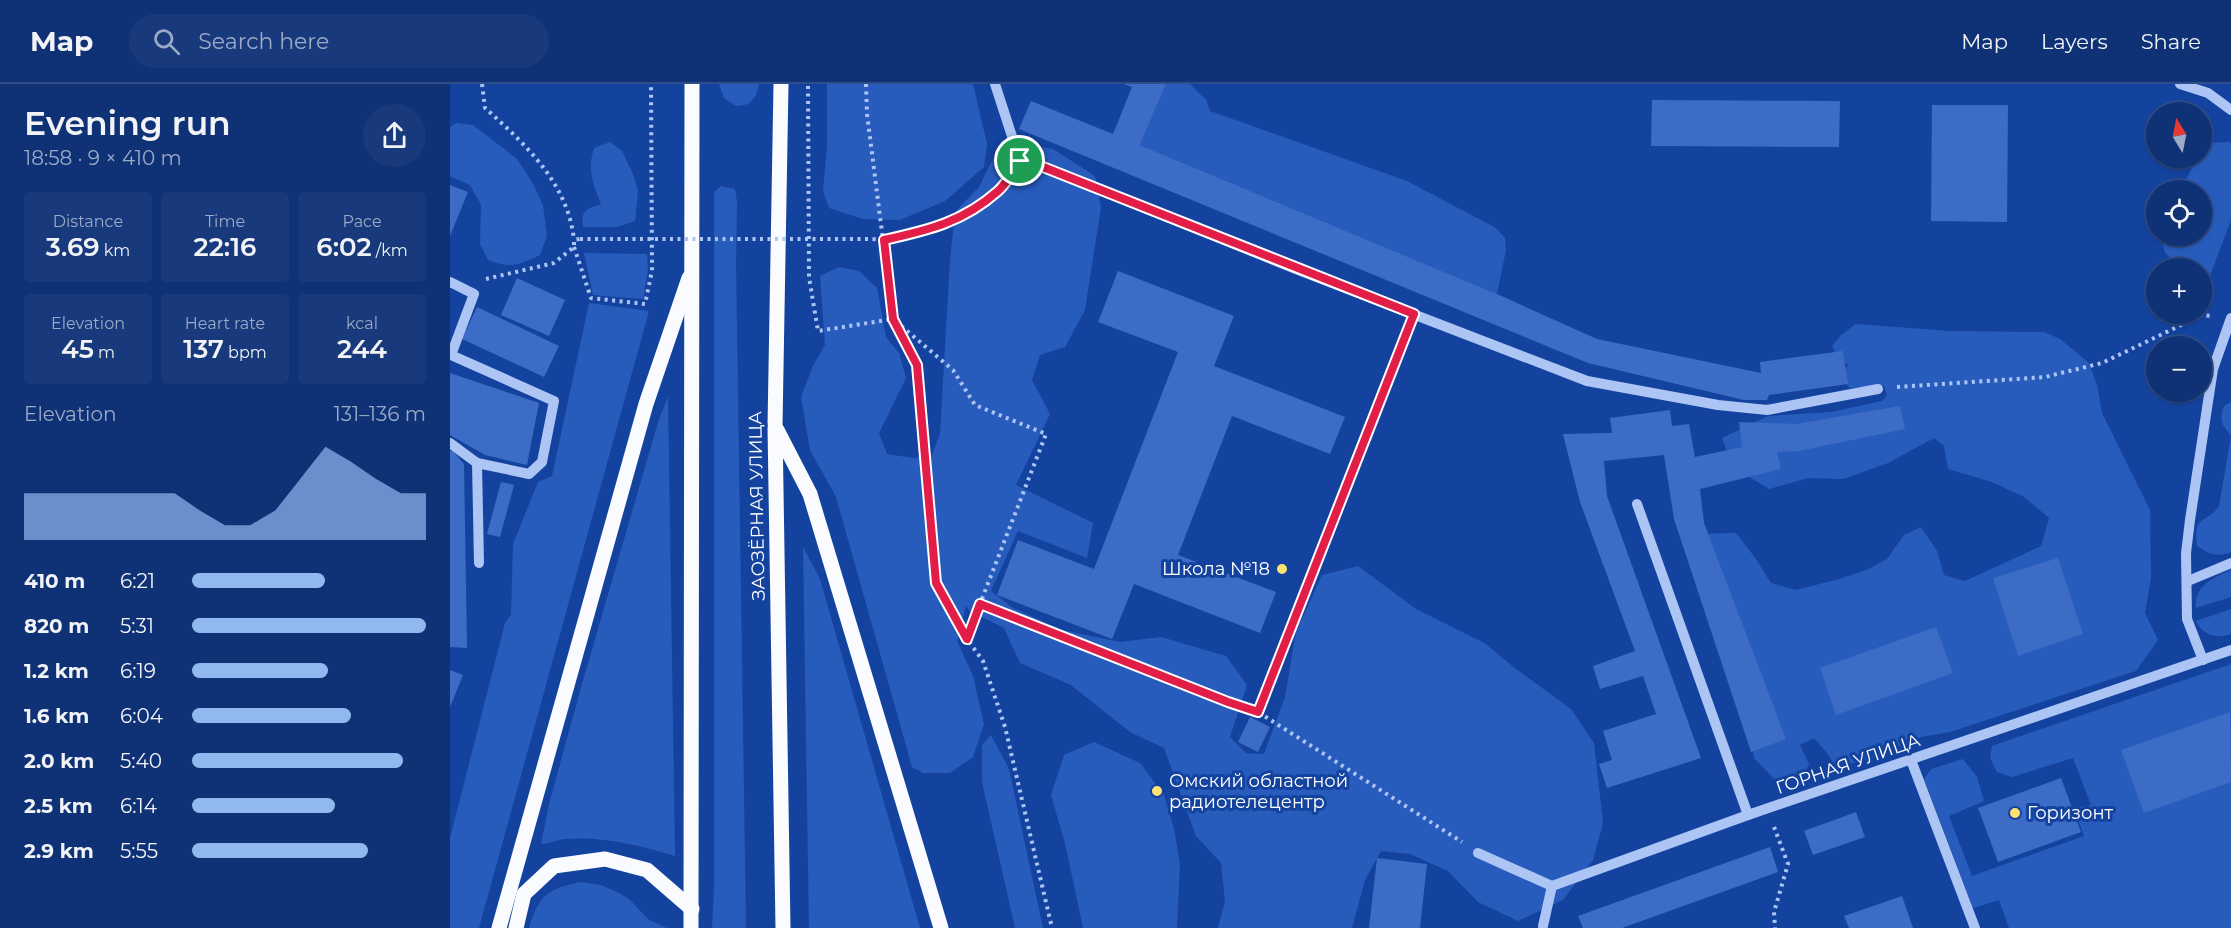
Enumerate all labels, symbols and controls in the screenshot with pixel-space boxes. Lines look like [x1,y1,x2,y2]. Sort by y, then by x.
search box [129,14,549,68]
text: Map [30,24,93,58]
icon: search [150,25,183,58]
text: Search here [198,28,329,55]
text: Map [1961,29,2008,54]
text: Layers [2041,29,2108,54]
text: Share [2141,29,2201,54]
north arrow [2146,102,2212,168]
map controls [2146,102,2212,402]
text: Evening run [24,103,231,143]
button: share [363,104,426,167]
pin [994,135,1045,186]
icon: arrive [1003,144,1036,177]
text: 18:58 · 9 × 410 m [24,146,182,170]
button: locate [2146,180,2212,246]
text: Distance [53,212,123,231]
text: Time [205,212,245,231]
text: Pace [342,212,382,231]
text: 3.69 [46,231,100,263]
text: 22:16 [194,231,256,263]
text: 6:02 [316,231,372,263]
text: km [100,241,130,260]
text: /km [372,241,408,260]
button: + [2146,258,2212,324]
text: Elevation [51,314,125,333]
text: Heart rate [185,314,265,333]
text: kcal [346,314,378,333]
text: 45 [61,333,94,365]
text: 137 [183,333,224,365]
text: 244 [337,333,387,365]
button: − [2146,336,2212,402]
text: m [94,343,115,362]
text: bpm [224,343,267,362]
text: Elevation [24,402,116,426]
text: 131–136 m [333,402,426,426]
street label: ЗАОЗЁРНАЯ УЛИЦА [744,410,770,601]
place label: Школа №18 [1162,558,1270,580]
marker: Школа №18 [1275,562,1289,576]
text: 410 m [24,569,85,593]
text: 6:21 [120,569,155,593]
text: 820 m [24,614,89,638]
text: 5:31 [120,614,154,638]
text: 1.2 km [24,659,89,683]
text: 6:19 [120,659,156,683]
text: 1.6 km [24,704,89,728]
text: 6:04 [120,704,163,728]
street label: ГОРНАЯ УЛИЦА [1773,729,1924,799]
text: 2.0 km [24,749,94,773]
text: 5:40 [120,749,162,773]
place label: Омский областной радиотелецентр [1169,770,1348,813]
marker: Омский областной радиотелецентр [1150,784,1164,798]
text: 2.5 km [24,794,93,818]
text: 6:14 [120,794,157,818]
place label: Горизонт [2027,802,2114,824]
marker: Горизонт [2008,806,2022,820]
text: 2.9 km [24,839,94,863]
text: 5:55 [120,839,158,863]

